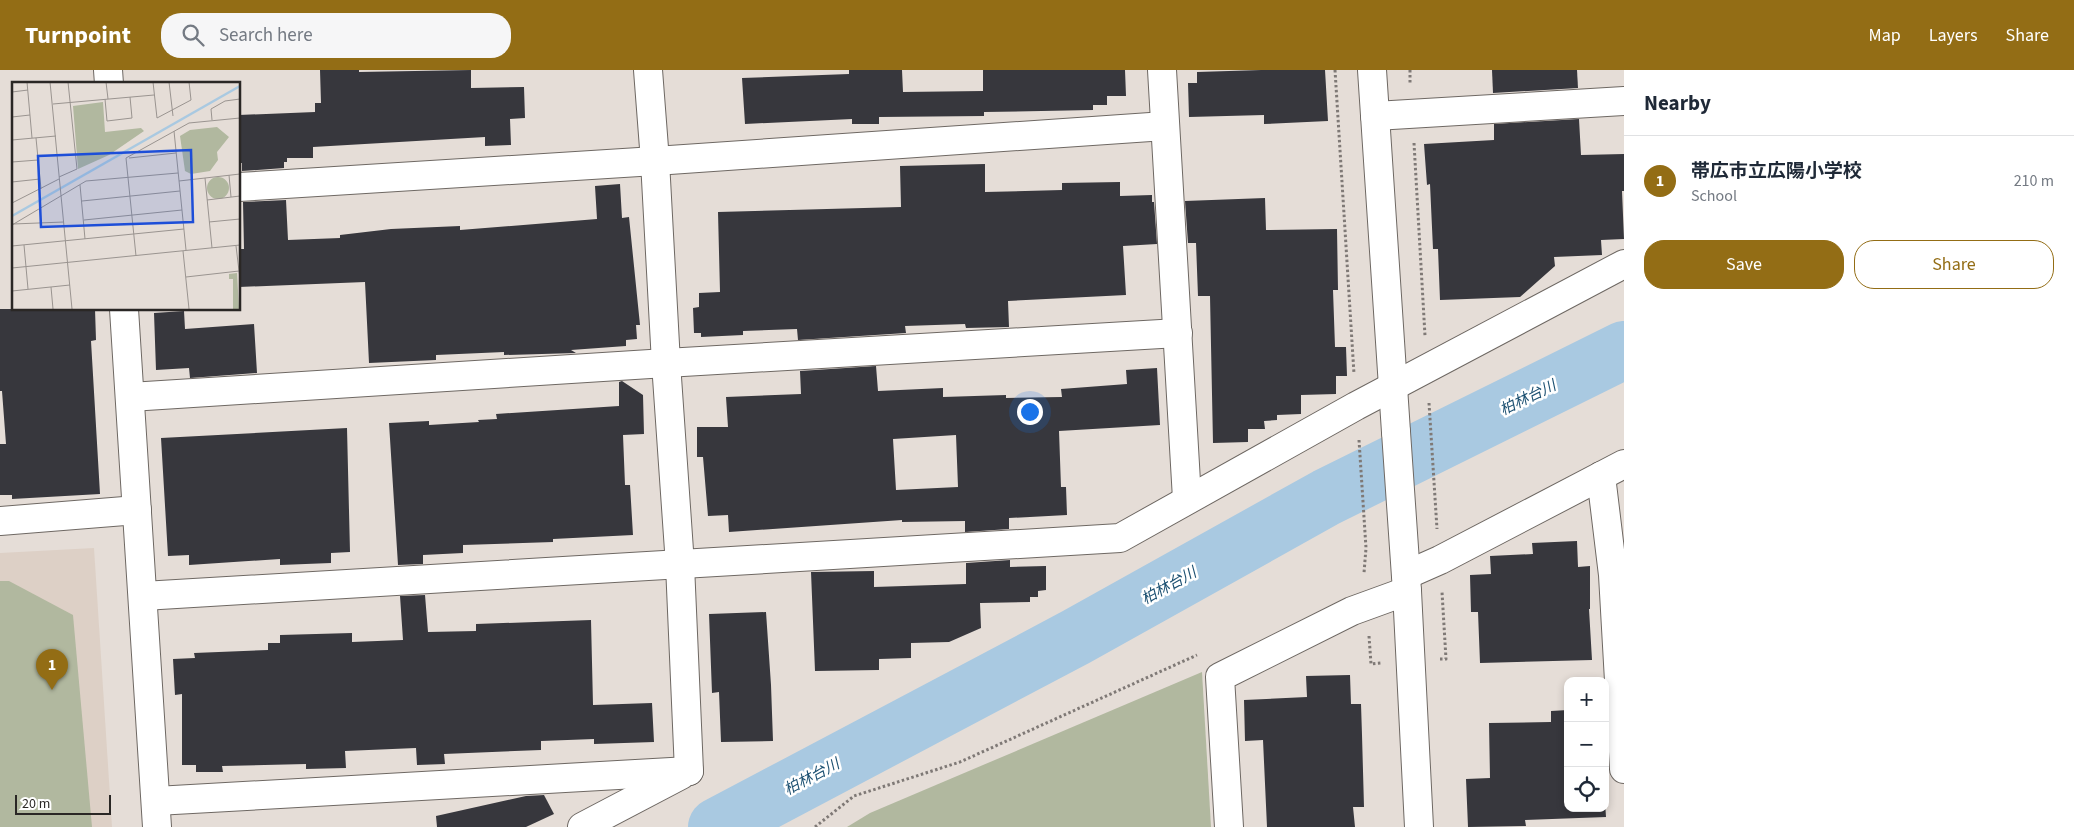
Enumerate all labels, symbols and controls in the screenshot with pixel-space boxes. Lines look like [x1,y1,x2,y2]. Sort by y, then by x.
search box [161,13,511,58]
text: Turnpoint [25,18,131,53]
icon: search [179,21,207,49]
text: Search here [219,22,313,49]
text: Map [1869,23,1901,48]
text: Layers [1929,23,1978,48]
text: Share [2006,23,2049,48]
inset map [12,82,240,310]
text: Nearby [1644,88,1711,118]
text: 帯広市立広陽小学校 [1691,158,1862,185]
text: 1 [1656,170,1664,192]
text: 210 m [2014,170,2054,192]
text: School [1691,185,1737,207]
button: Save [1644,240,1844,289]
button: Share [1854,240,2054,289]
water label: 柏林台川 [1496,375,1561,421]
your location [1017,399,1043,425]
water label: 柏林台川 [1138,561,1202,610]
pin: 1 [36,649,68,690]
map controls [1564,677,1609,812]
button: + [1564,677,1609,722]
button: − [1564,722,1609,767]
water label: 柏林台川 [781,753,845,800]
button: locate [1564,767,1609,812]
scale bar [15,792,111,815]
text: 20 m [22,794,50,814]

